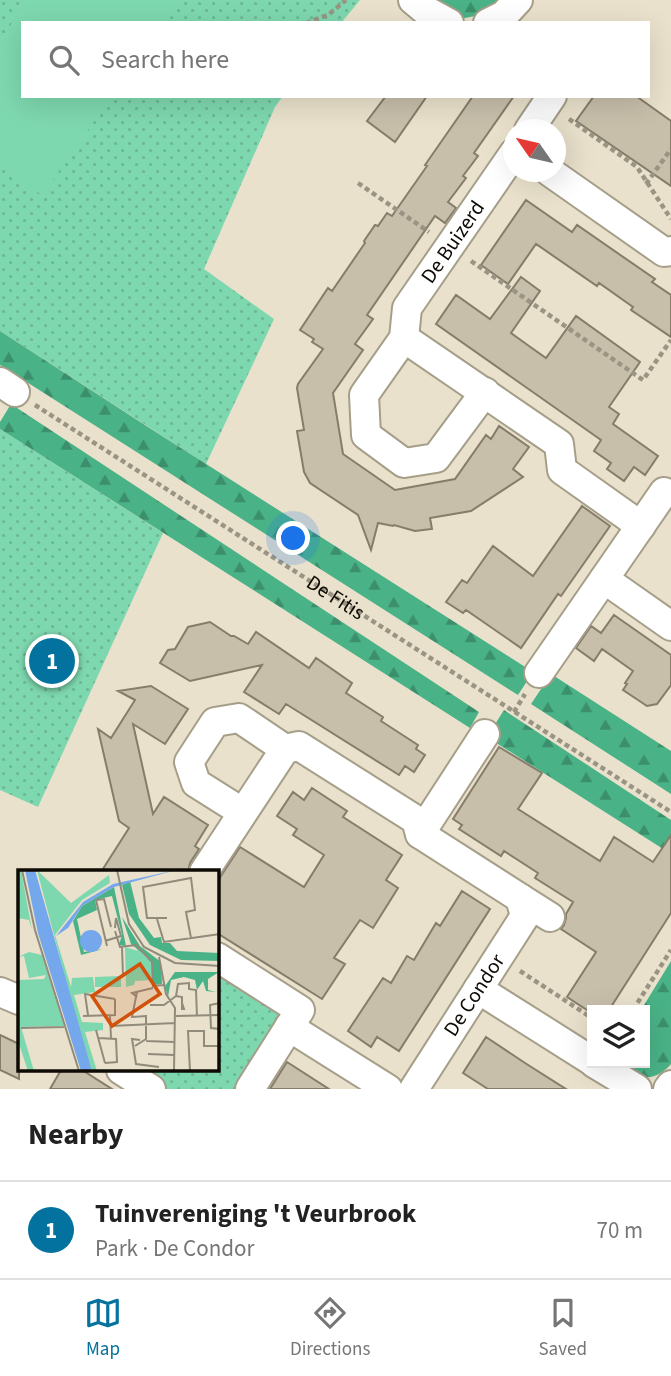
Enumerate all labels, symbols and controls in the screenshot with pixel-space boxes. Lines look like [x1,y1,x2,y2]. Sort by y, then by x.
search box [21,21,650,98]
icon: search [45,41,83,79]
text: Search here [101,41,229,78]
north arrow [503,119,566,182]
street label: De Buizerd [414,194,492,289]
your location [276,521,310,555]
street label: De Fitis [301,567,371,627]
pin: 1 [29,635,75,687]
inset map [18,870,219,1072]
street label: De Condor [436,947,512,1042]
map controls [587,1005,650,1068]
button: layers [587,1005,650,1068]
text: Nearby [28,1113,123,1156]
text: Tuinvereniging 't Veurbrook [95,1195,416,1232]
text: 1 [45,1214,57,1247]
text: 70 m [596,1214,643,1247]
text: Park · De Condor [95,1232,254,1265]
tab: Map [84,1294,122,1363]
tab: Directions [290,1294,370,1363]
tab: Saved [538,1294,587,1363]

